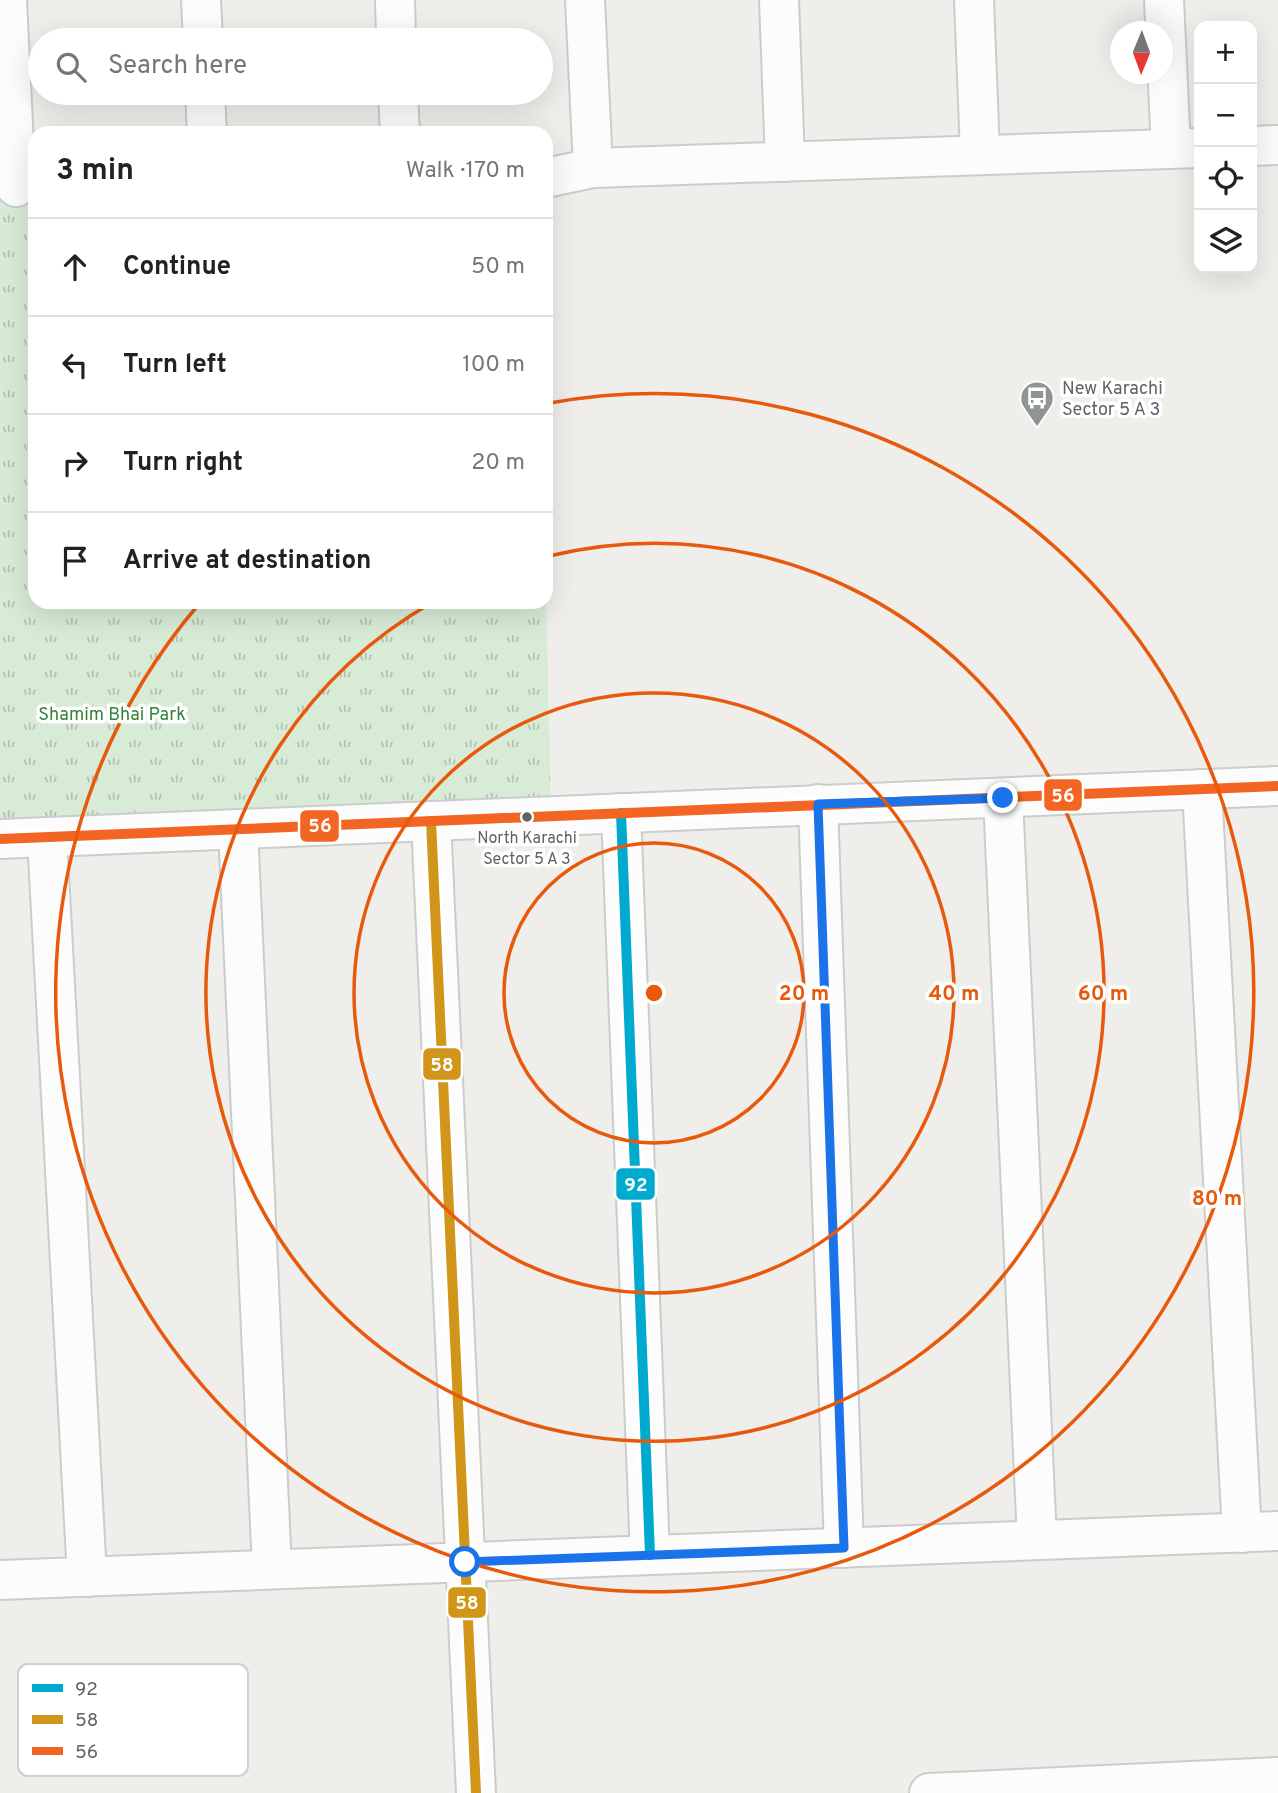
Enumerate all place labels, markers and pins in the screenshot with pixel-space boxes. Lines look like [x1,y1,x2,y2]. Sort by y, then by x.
place label: New Karachi Sector 5 A 3 [1062,378,1163,422]
bus stop icon: New Karachi Sector 5 A 3 [1018,379,1056,428]
marker: North Karachi Sector 5 A 3 [520,810,534,824]
place label: North Karachi Sector 5 A 3 [477,829,577,870]
centre of rings [642,981,666,1005]

